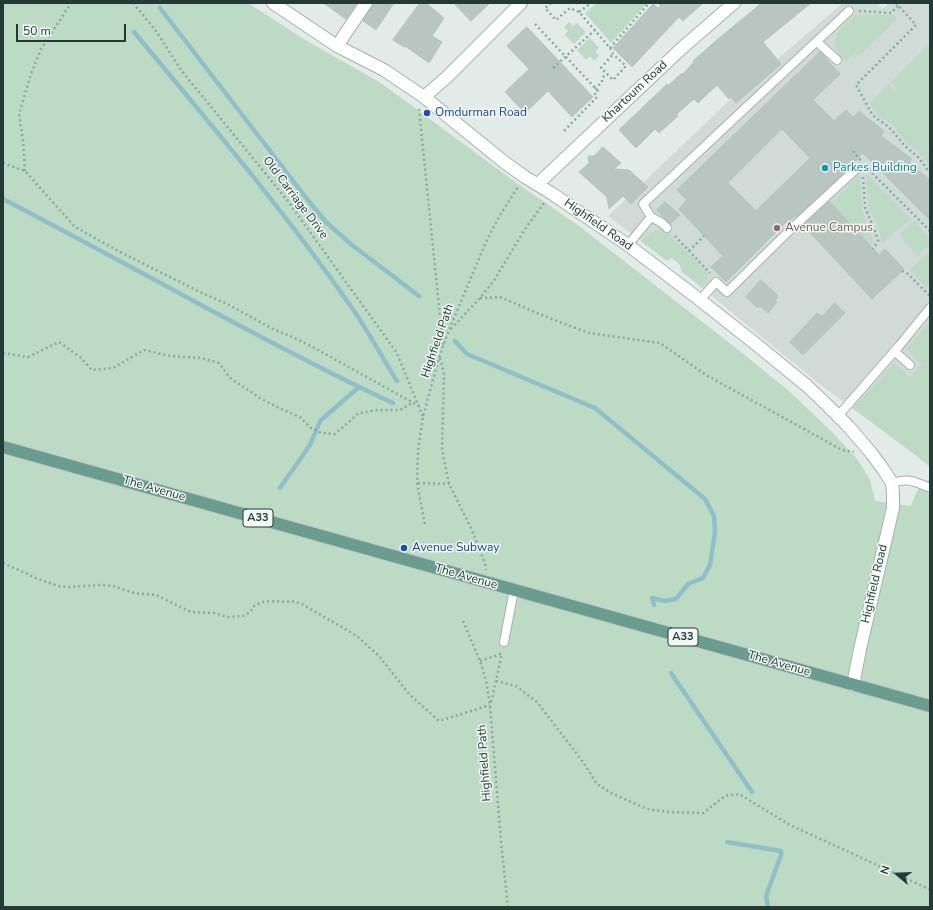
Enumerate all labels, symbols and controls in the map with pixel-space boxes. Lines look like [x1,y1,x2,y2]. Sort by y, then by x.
scale bar [18,16,128,42]
text: 50 m [23,23,51,39]
street label: Khartoum Road [599,58,671,126]
place label: Omdurman Road [435,106,527,120]
marker: Omdurman Road [422,108,432,118]
street label: Old Carriage Drive [259,154,331,242]
place label: Parkes Building [833,161,917,175]
marker: Parkes Building [820,163,830,173]
street label: Highfield Road [561,196,635,254]
place label: Avenue Campus [785,221,873,235]
marker: Avenue Campus [772,223,782,233]
street label: Highfield Path [419,302,457,380]
street label: The Avenue [121,473,187,505]
road number: A33 [243,509,273,527]
place label: Avenue Subway [412,541,499,555]
marker: Avenue Subway [399,543,409,553]
street label: Highfield Road [859,543,891,625]
street label: The Avenue [433,561,499,593]
road number: A33 [668,628,698,646]
street label: The Avenue [746,648,812,680]
street label: Highfield Path [475,724,495,802]
north arrow [877,854,917,894]
text: N [877,864,894,876]

